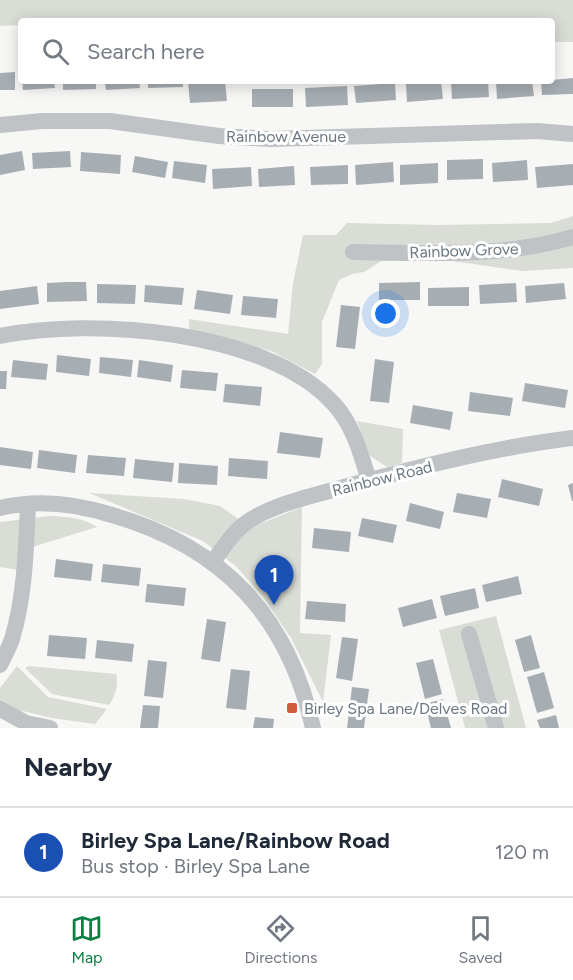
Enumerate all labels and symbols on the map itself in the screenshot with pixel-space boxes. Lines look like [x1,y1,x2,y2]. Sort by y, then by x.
street label: Rainbow Avenue [226,127,346,146]
street label: Rainbow Grove [409,239,519,262]
your location [371,299,400,328]
street label: Rainbow Road [330,457,434,500]
pin: 1 [254,556,294,605]
place label: Birley Spa Lane/Delves Road [304,699,507,718]
marker: Birley Spa Lane/Delves Road [285,701,299,715]

